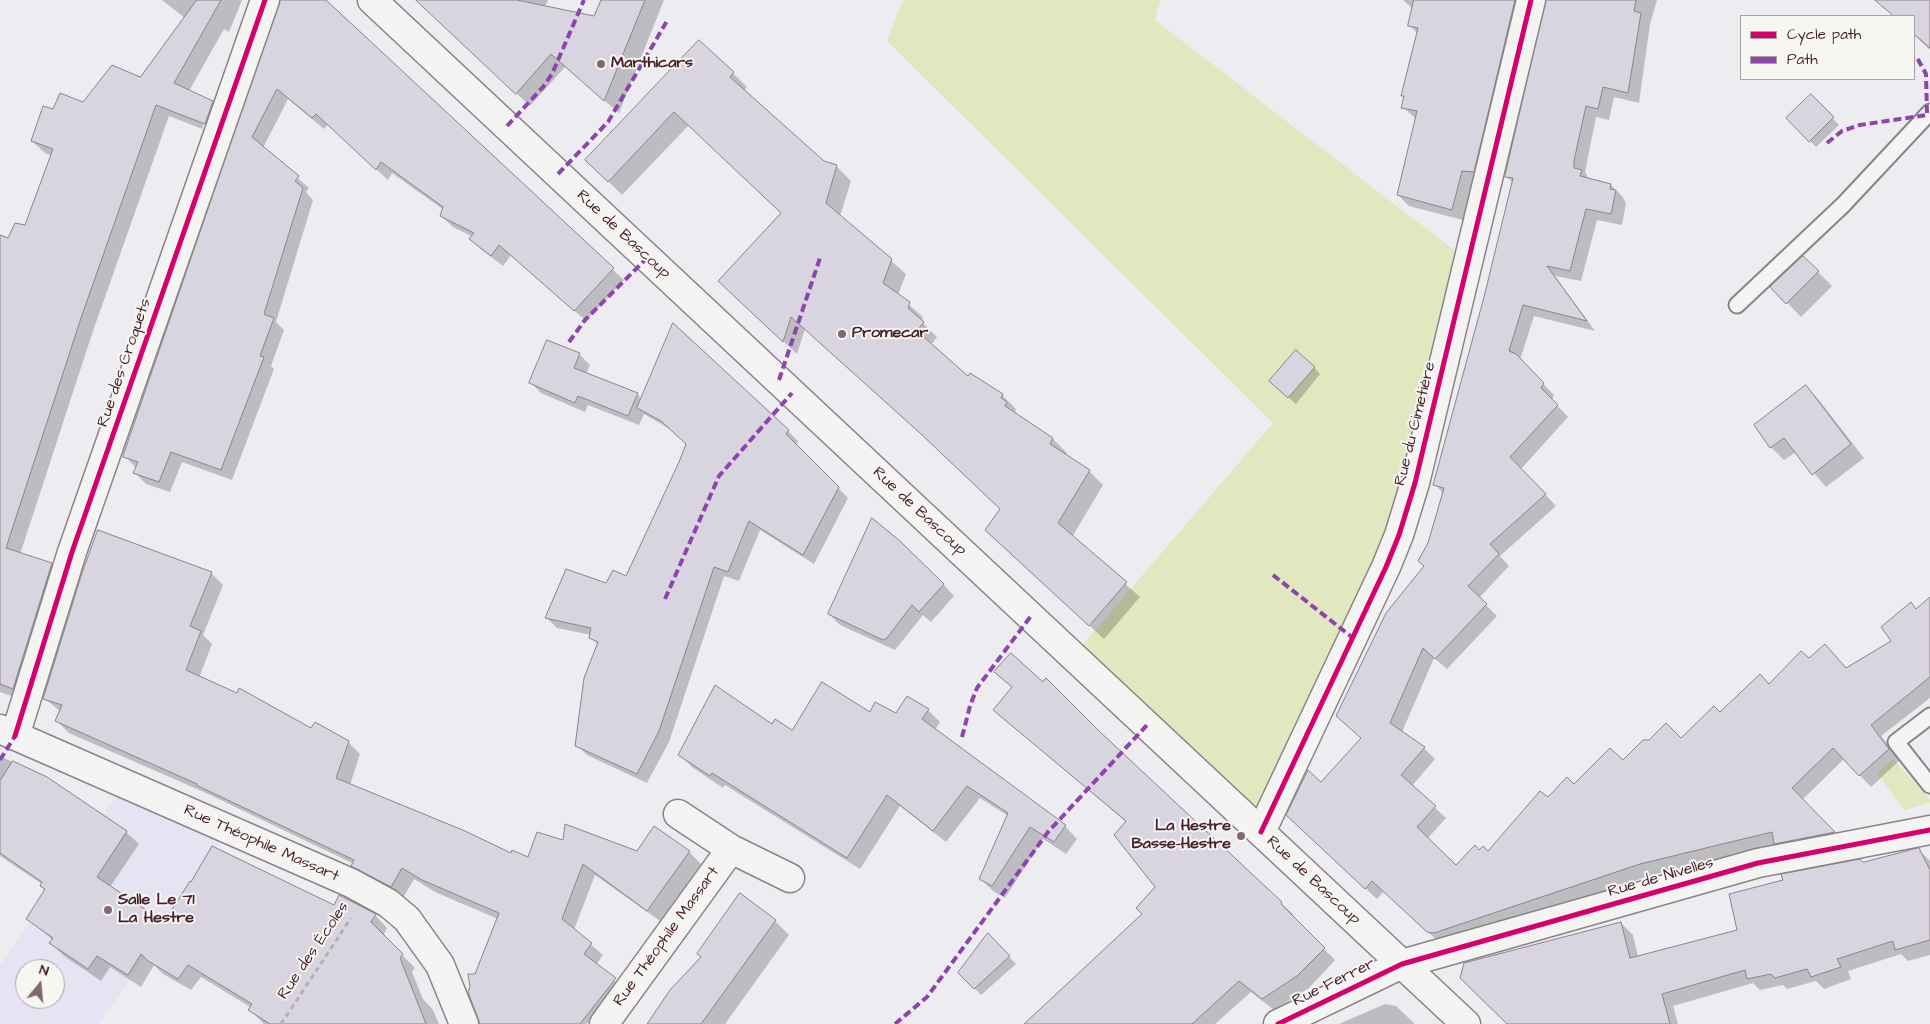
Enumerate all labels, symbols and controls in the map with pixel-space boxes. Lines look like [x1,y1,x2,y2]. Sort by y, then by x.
legend [1740,15,1915,80]
text: Cycle path [1787,24,1861,45]
text: Path [1787,49,1818,70]
place label: Marthicars [611,54,693,74]
marker: Marthicars [595,58,607,70]
street label: Rue de Bascoup [572,187,674,283]
street label: Rue des Croquets [94,296,156,430]
place label: Promecar [852,324,928,344]
marker: Promecar [836,328,848,340]
street label: Rue du Cimetière [1391,360,1441,488]
street label: Rue de Bascoup [868,464,970,560]
street label: Rue Théophile Massart [180,801,342,887]
place label: La Hestre Basse-Hestre [1131,817,1231,855]
marker: La Hestre Basse-Hestre [1235,830,1247,842]
street label: Rue de Bascoup [1262,833,1364,929]
street label: Rue de Nivelles [1606,854,1716,902]
street label: Rue Théophile Massart [610,863,724,1011]
place label: Salle Le 71 La Hestre [118,891,195,929]
street label: Rue des Écoles [274,899,354,1003]
marker: Salle Le 71 La Hestre [102,904,114,916]
street label: Rue Ferrer [1290,955,1378,1011]
north arrow [15,959,65,1009]
text: N [37,960,51,981]

